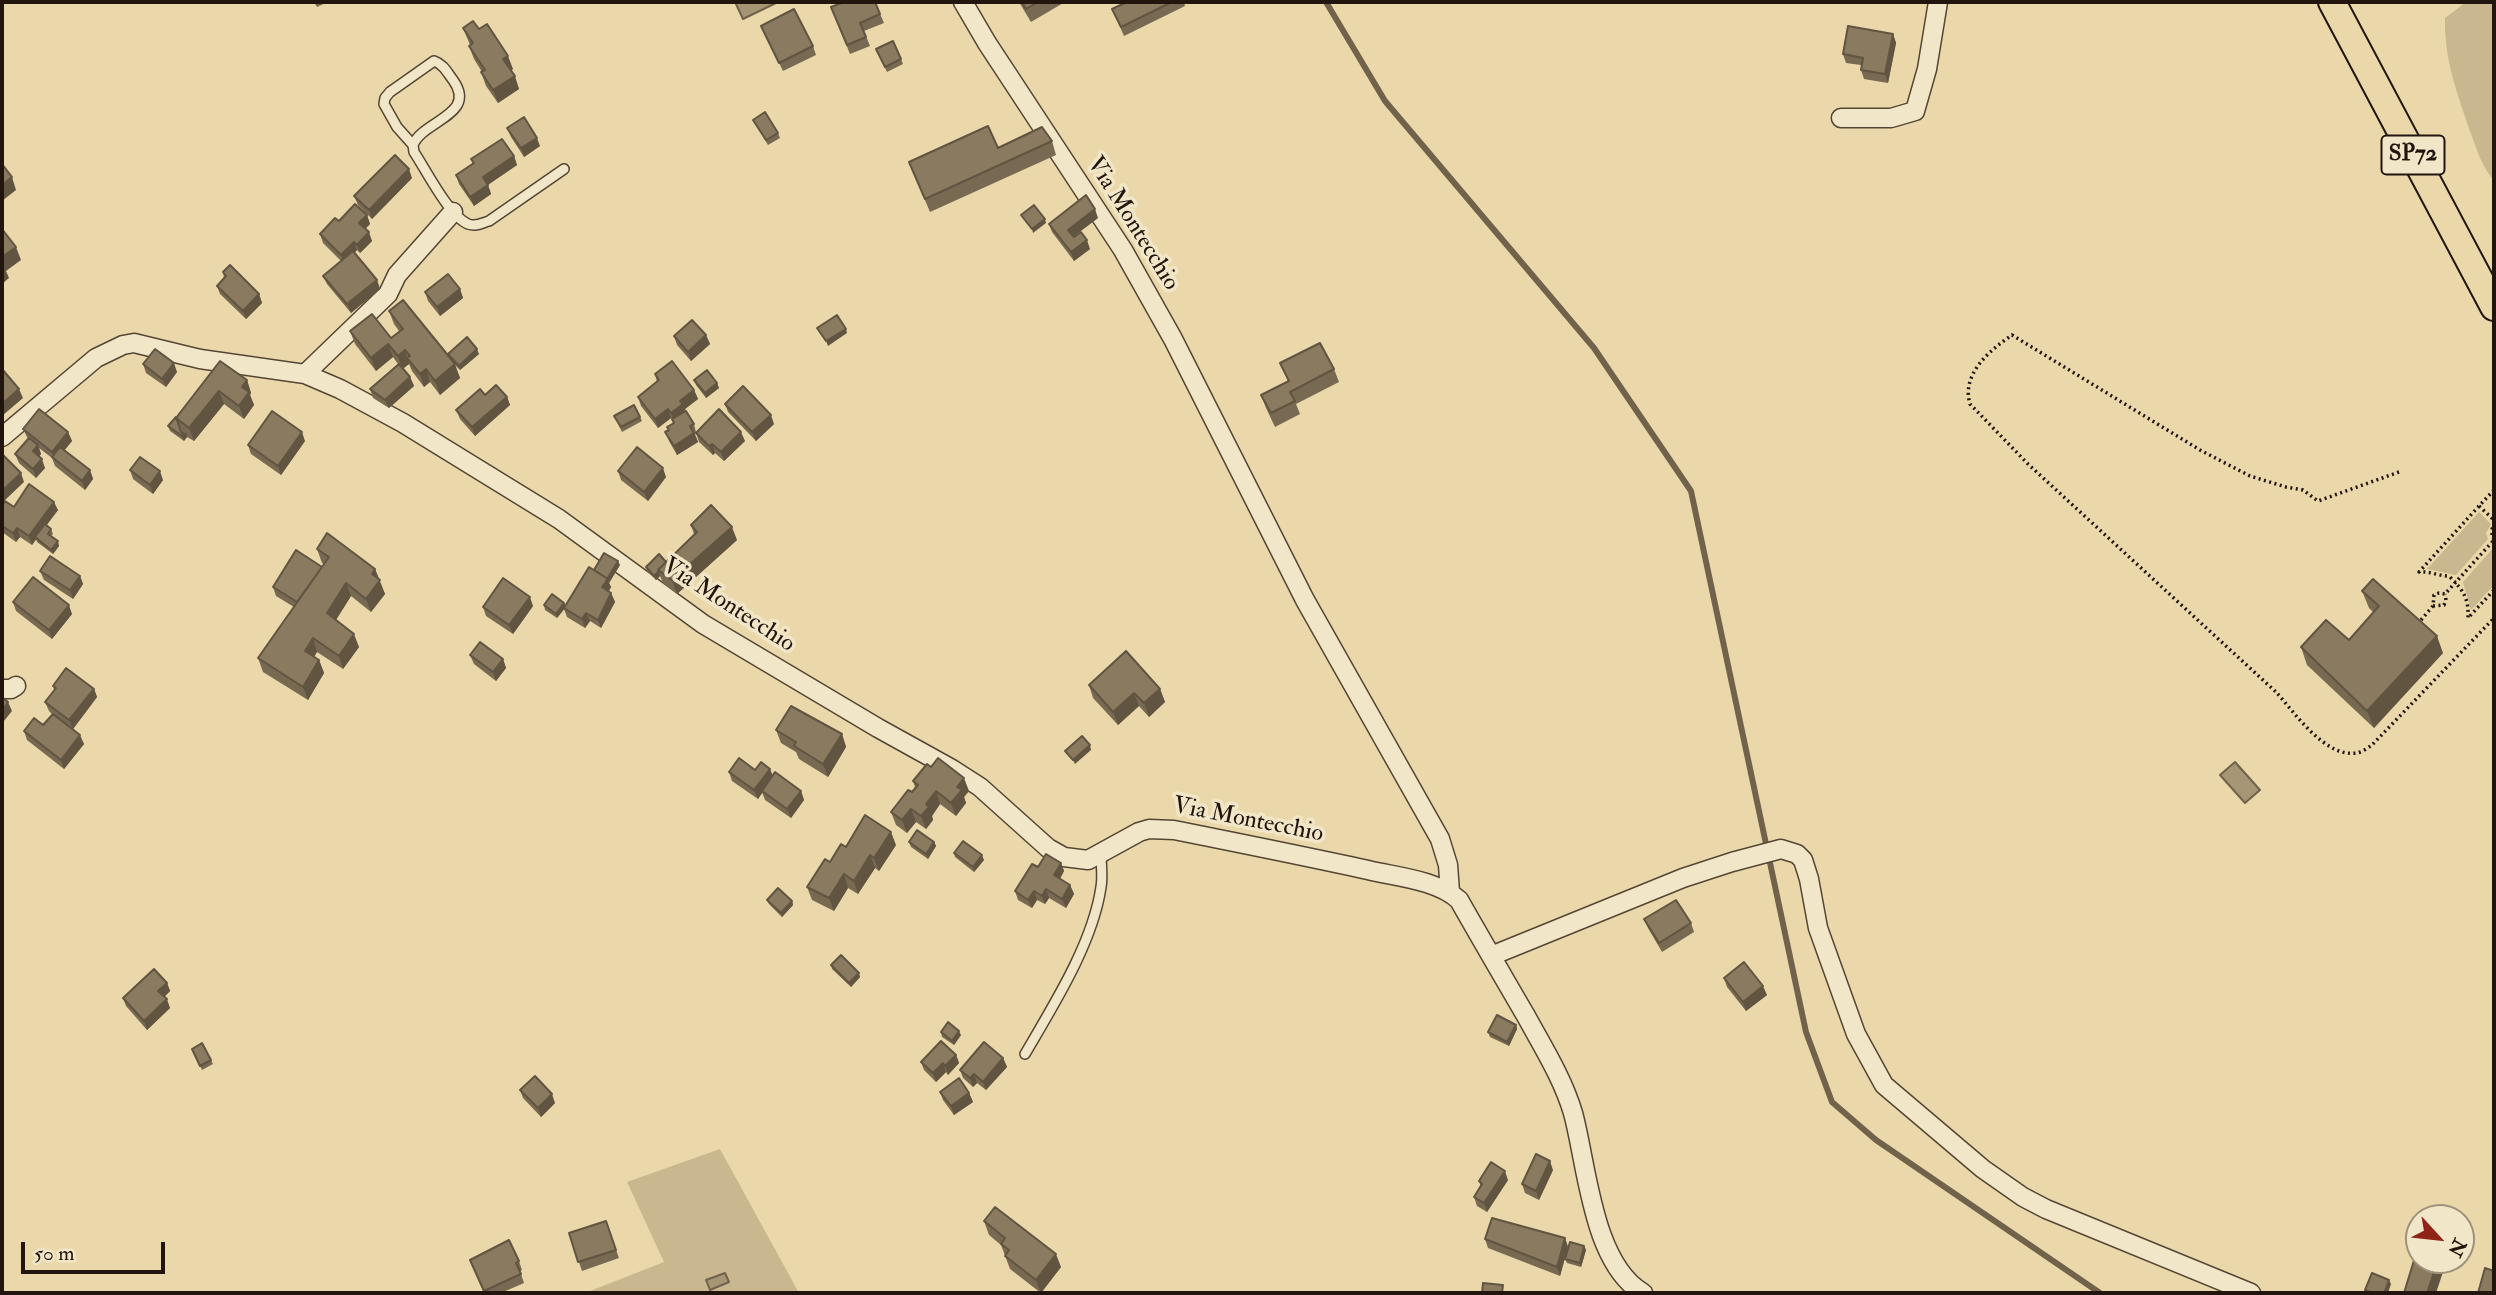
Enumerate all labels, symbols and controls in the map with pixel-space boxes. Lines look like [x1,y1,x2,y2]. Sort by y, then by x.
road number: SP72 [2382,136,2444,174]
street label: Via Montecchio [1079,152,1185,296]
street label: Via Montecchio [656,552,800,660]
street label: Via Montecchio [1171,792,1325,850]
north arrow [2405,1204,2475,1274]
scale bar [24,1228,168,1272]
text: N [2442,1235,2471,1261]
text: 50 m [34,1240,75,1267]

